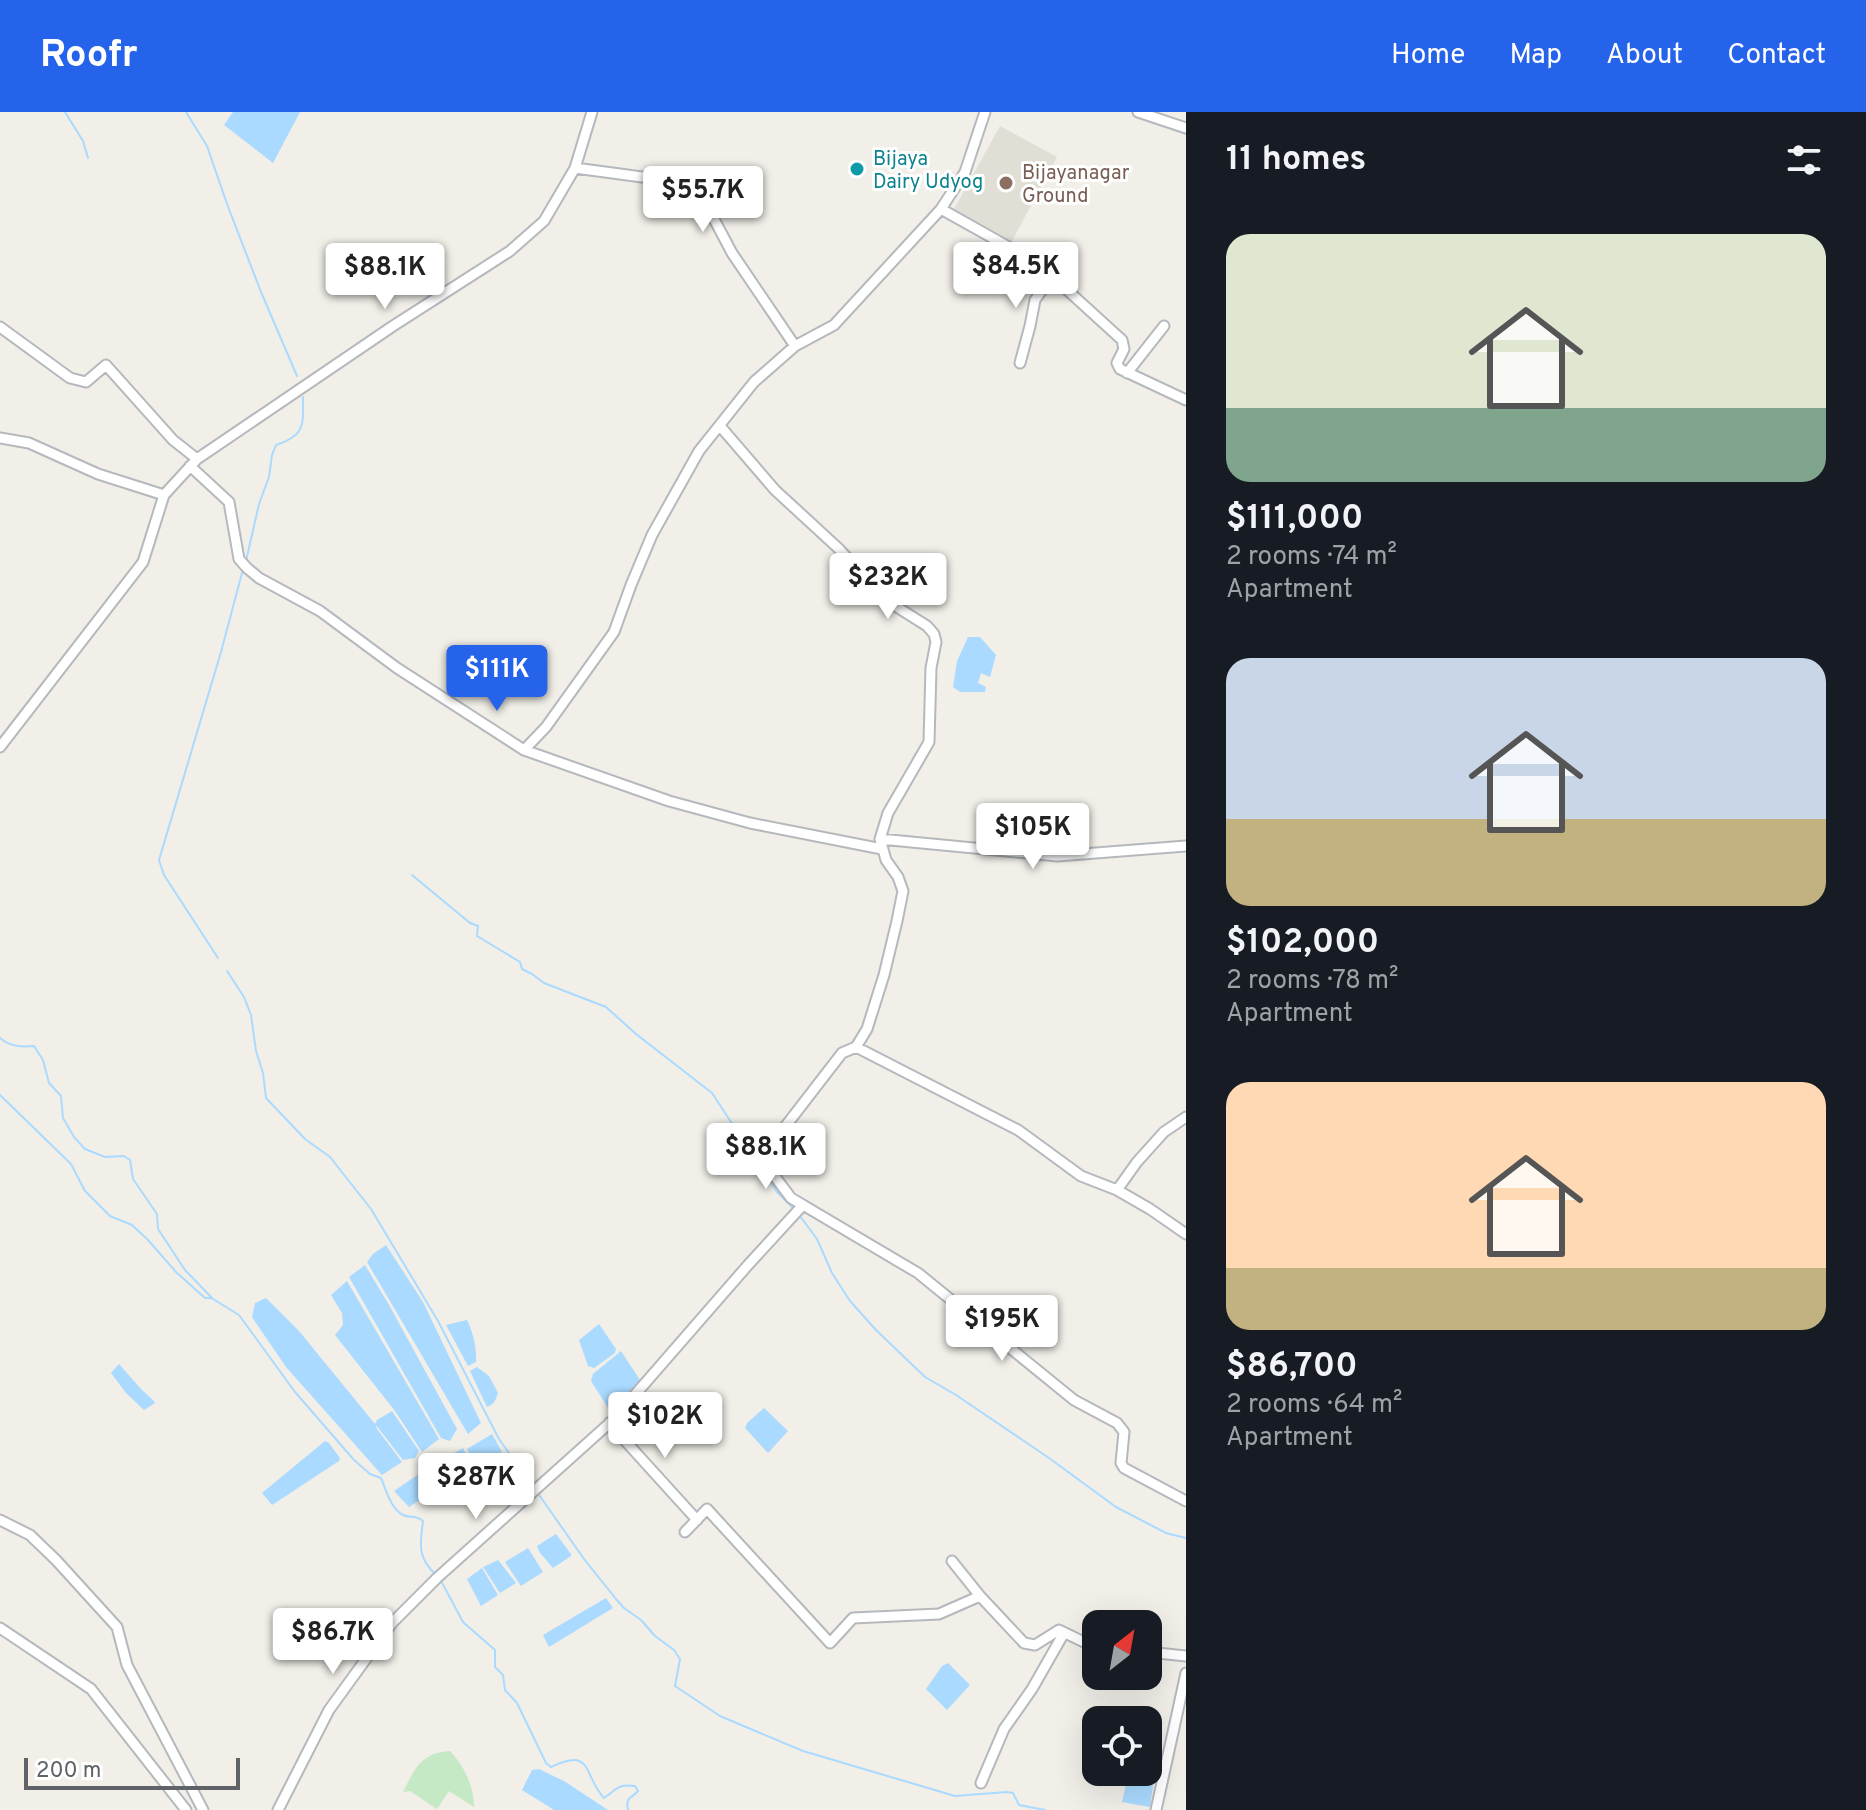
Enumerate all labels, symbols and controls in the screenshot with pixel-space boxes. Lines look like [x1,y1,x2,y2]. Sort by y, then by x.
text: Roofr [40,32,138,81]
text: Home [1391,38,1465,74]
text: Map [1509,38,1562,74]
text: About [1606,38,1683,74]
text: Contact [1727,38,1826,74]
icon: filters [1782,138,1826,182]
text: 11 homes [1226,139,1366,182]
place label: Bijaya Dairy Udyog [873,147,983,196]
marker: Bijaya Dairy Udyog [848,160,866,178]
place label: Bijayanagar Ground [1022,161,1130,210]
pin: $55.7K [638,166,768,234]
marker: Bijayanagar Ground [997,174,1015,192]
text: $55.7K [661,175,745,208]
pin: $84.5K [951,242,1081,310]
pin: $88.1K [320,243,450,311]
text: $84.5K [971,251,1061,284]
text: $88.1K [344,252,426,285]
icon: home [1454,286,1598,430]
text: $111,000 [1226,498,1363,541]
text: 2 rooms · 74 m² [1226,541,1397,574]
pin: $232K [832,553,944,621]
text: $232K [848,562,928,595]
text: Apartment [1226,574,1353,607]
pin: $111K [441,645,553,713]
text: $111K [464,654,530,687]
icon: home [1454,710,1598,854]
pin: $105K [977,803,1089,871]
text: $105K [994,812,1072,845]
text: $102,000 [1226,922,1379,965]
text: 2 rooms · 78 m² [1226,965,1398,998]
text: Apartment [1226,998,1353,1031]
pin: $88.1K [701,1123,831,1191]
text: $88.1K [725,1132,807,1165]
icon: home [1454,1134,1598,1278]
pin: $195K [946,1295,1058,1363]
text: $195K [964,1304,1040,1337]
text: $86,700 [1226,1346,1358,1389]
text: 2 rooms · 64 m² [1226,1389,1402,1422]
pin: $102K [609,1392,721,1460]
text: $102K [626,1401,704,1434]
text: Apartment [1226,1422,1353,1455]
pin: $287K [420,1453,532,1521]
text: $287K [436,1462,516,1495]
pin: $86.7K [268,1608,398,1676]
north arrow [1082,1610,1162,1690]
map controls [1082,1610,1162,1786]
text: $86.7K [291,1617,375,1650]
button: locate [1082,1706,1162,1786]
scale bar [24,1754,240,1790]
text: 200 m [36,1758,101,1785]

